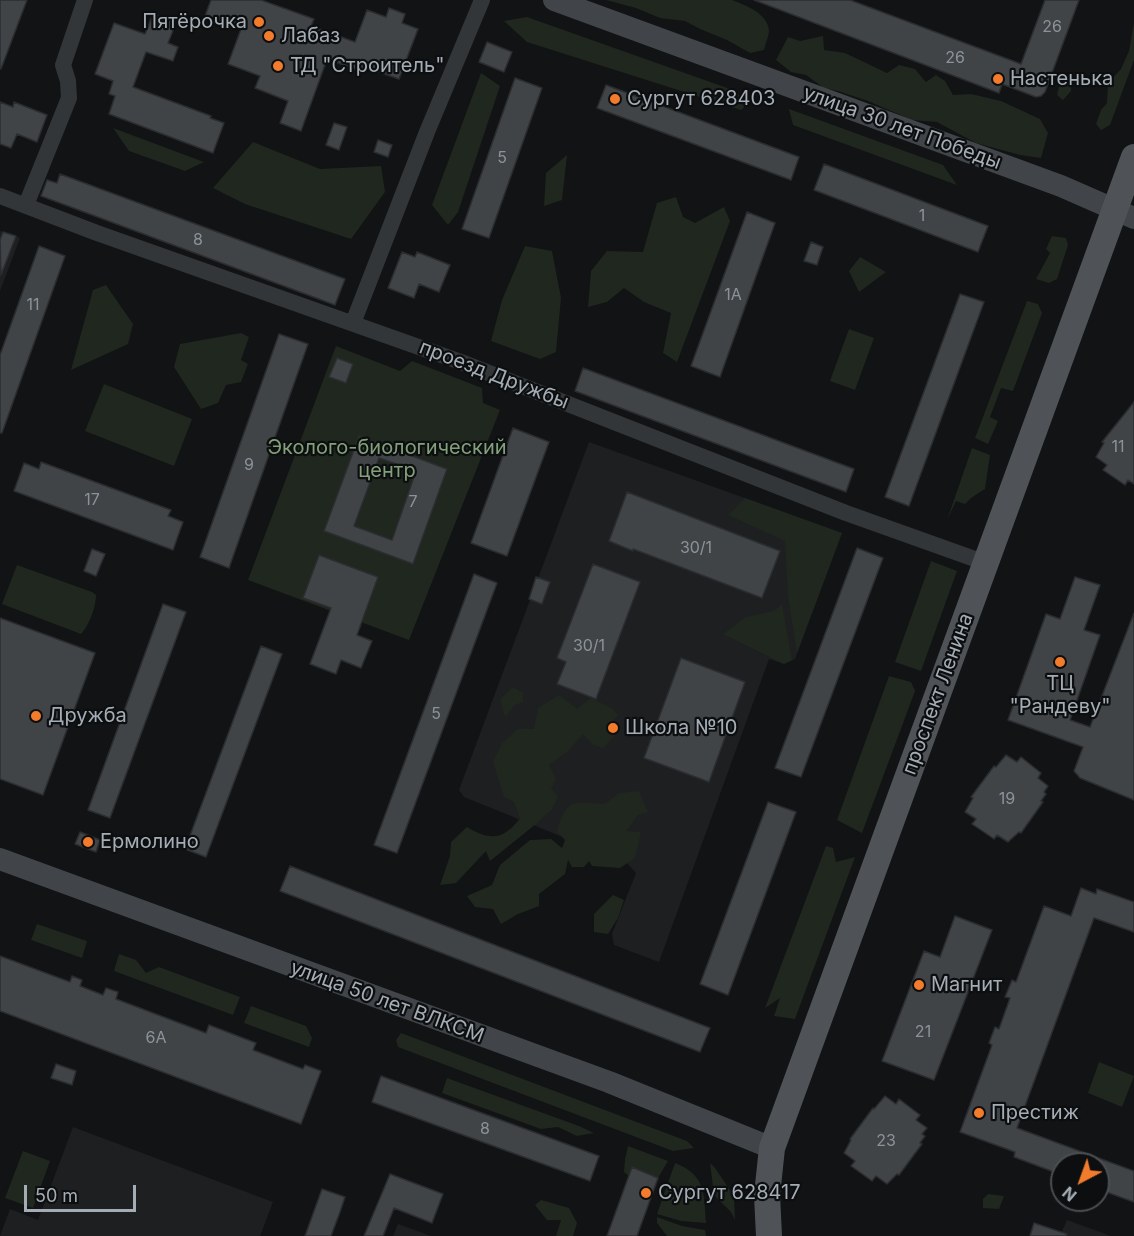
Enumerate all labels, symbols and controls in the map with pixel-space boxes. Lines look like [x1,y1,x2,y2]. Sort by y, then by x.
place label: Пятёрочка [142,10,247,34]
marker: Пятёрочка [252,15,266,29]
house number: 26 [1042,17,1062,37]
place label: Лабаз [281,24,340,48]
marker: Лабаз [262,29,276,43]
house number: 26 [945,48,965,68]
place label: ТД "Строитель" [290,54,444,78]
marker: ТД "Строитель" [271,59,285,73]
place label: Настенька [1010,67,1113,91]
marker: Настенька [991,72,1005,86]
street label: улица 30 лет Победы [800,81,1004,175]
place label: Сургут 628403 [627,87,775,111]
marker: Сургут 628403 [608,92,622,106]
house number: 5 [497,148,507,168]
house number: 1 [919,206,925,226]
house number: 8 [193,230,203,250]
house number: 1А [724,285,742,305]
house number: 11 [26,295,40,315]
street label: проезд Дружбы [416,335,572,415]
park label: Эколого-биологический центр [267,436,507,483]
house number: 11 [1111,437,1125,457]
house number: 9 [244,455,254,475]
house number: 17 [84,490,100,510]
house number: 7 [408,492,418,512]
house number: 30/1 [680,538,712,558]
street label: проспект Ленина [898,610,978,778]
house number: 30/1 [573,636,605,656]
marker: ТЦ "Рандеву" [1053,655,1067,669]
place label: ТЦ "Рандеву" [1009,672,1111,719]
place label: Дружба [48,704,127,728]
house number: 5 [431,704,441,724]
marker: Дружба [29,709,43,723]
place label: Школа №10 [625,716,737,740]
marker: Школа №10 [606,721,620,735]
house number: 19 [999,789,1015,809]
place label: Ермолино [100,830,199,854]
marker: Ермолино [81,835,95,849]
street label: улица 50 лет ВЛКСМ [287,956,487,1048]
place label: Магнит [931,973,1002,997]
marker: Магнит [912,978,926,992]
house number: 21 [915,1022,931,1042]
house number: 6А [146,1028,166,1048]
place label: Престиж [991,1101,1079,1125]
marker: Престиж [972,1106,986,1120]
house number: 8 [480,1119,490,1139]
house number: 23 [876,1131,896,1151]
north arrow [1050,1152,1110,1212]
scale bar [27,1173,140,1211]
place label: Сургут 628417 [658,1181,801,1205]
text: N [1058,1183,1081,1206]
text: 50 m [35,1185,78,1206]
marker: Сургут 628417 [639,1186,653,1200]

